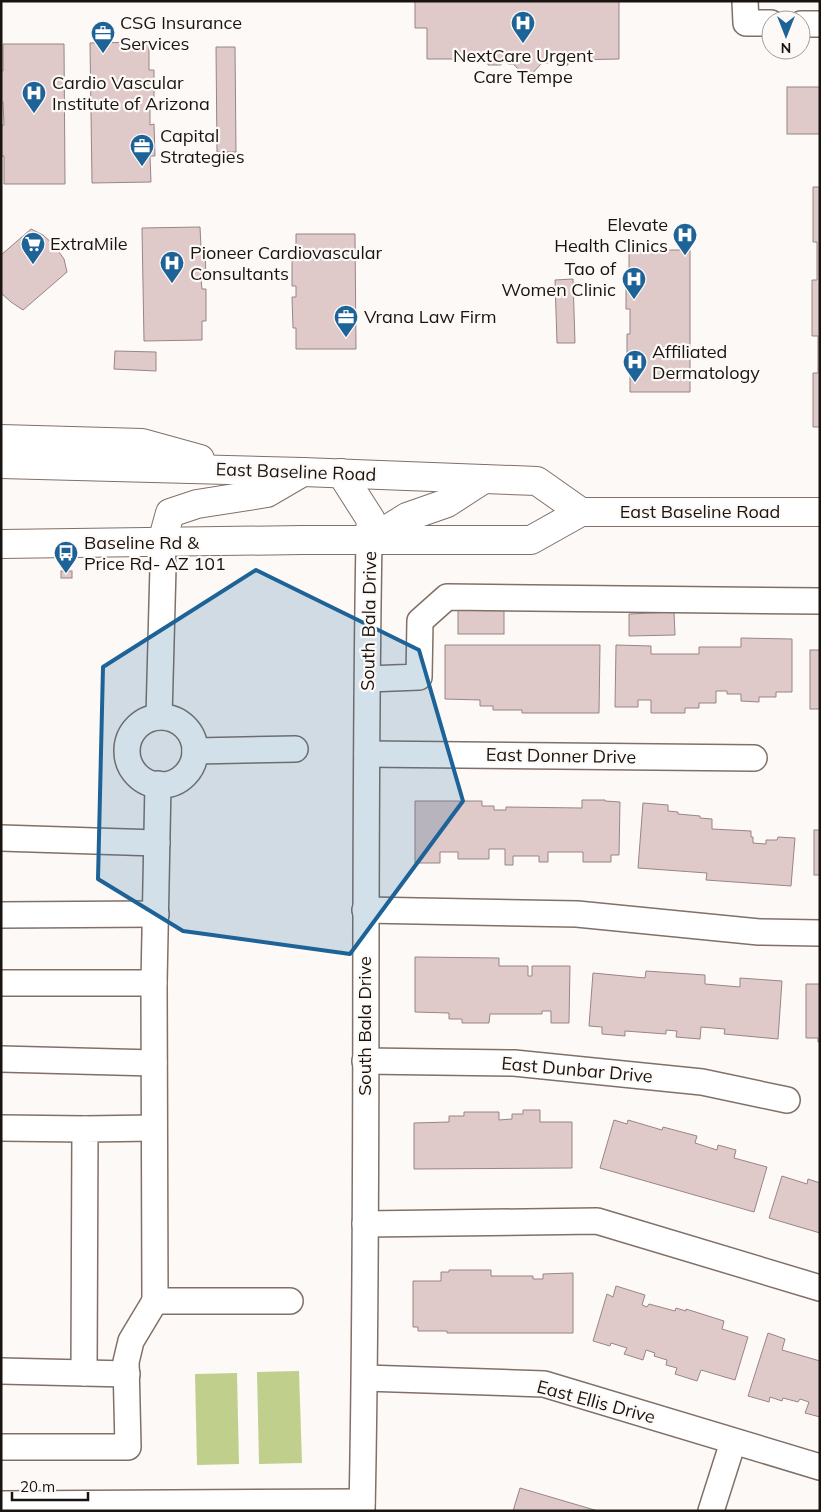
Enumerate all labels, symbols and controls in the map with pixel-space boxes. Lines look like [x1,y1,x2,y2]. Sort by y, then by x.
hospital icon: NextCare Urgent Care Tempe [510,10,536,44]
north arrow [761,10,811,60]
place label: CSG Insurance Services [120,11,242,55]
office icon: CSG Insurance Services [90,20,116,54]
text: N [781,39,791,57]
place label: NextCare Urgent Care Tempe [453,44,593,88]
place label: Cardio Vascular Institute of Arizona [52,71,210,115]
hospital icon: Cardio Vascular Institute of Arizona [21,80,47,114]
place label: Capital Strategies [160,124,245,168]
office icon: Capital Strategies [129,133,155,167]
place label: Elevate Health Clinics [554,213,668,257]
hospital icon: Elevate Health Clinics [672,222,698,256]
supermarket icon: ExtraMile [20,231,46,265]
place label: ExtraMile [50,232,128,255]
place label: Pioneer Cardiovascular Consultants [190,241,383,285]
hospital icon: Pioneer Cardiovascular Consultants [159,250,185,284]
place label: Tao of Women Clinic [501,257,617,301]
hospital icon: Tao of Women Clinic [621,266,647,300]
office icon: Vrana Law Firm [333,304,359,338]
place label: Vrana Law Firm [364,305,496,328]
place label: Affiliated Dermatology [652,340,760,384]
hospital icon: Affiliated Dermatology [622,349,648,383]
street label: East Baseline Road [215,457,377,486]
street label: East Baseline Road [620,500,780,523]
place label: Baseline Rd & Price Rd- AZ 101 [84,531,226,575]
bus stop icon: Baseline Rd & Price Rd- AZ 101 [53,540,79,574]
street label: South Bala Drive [356,551,381,691]
street label: East Donner Drive [486,743,636,768]
street label: South Bala Drive [353,956,376,1096]
street label: East Dunbar Drive [500,1051,654,1088]
street label: East Ellis Drive [534,1375,658,1428]
scale bar [12,1470,89,1502]
text: 20 m [20,1477,55,1496]

